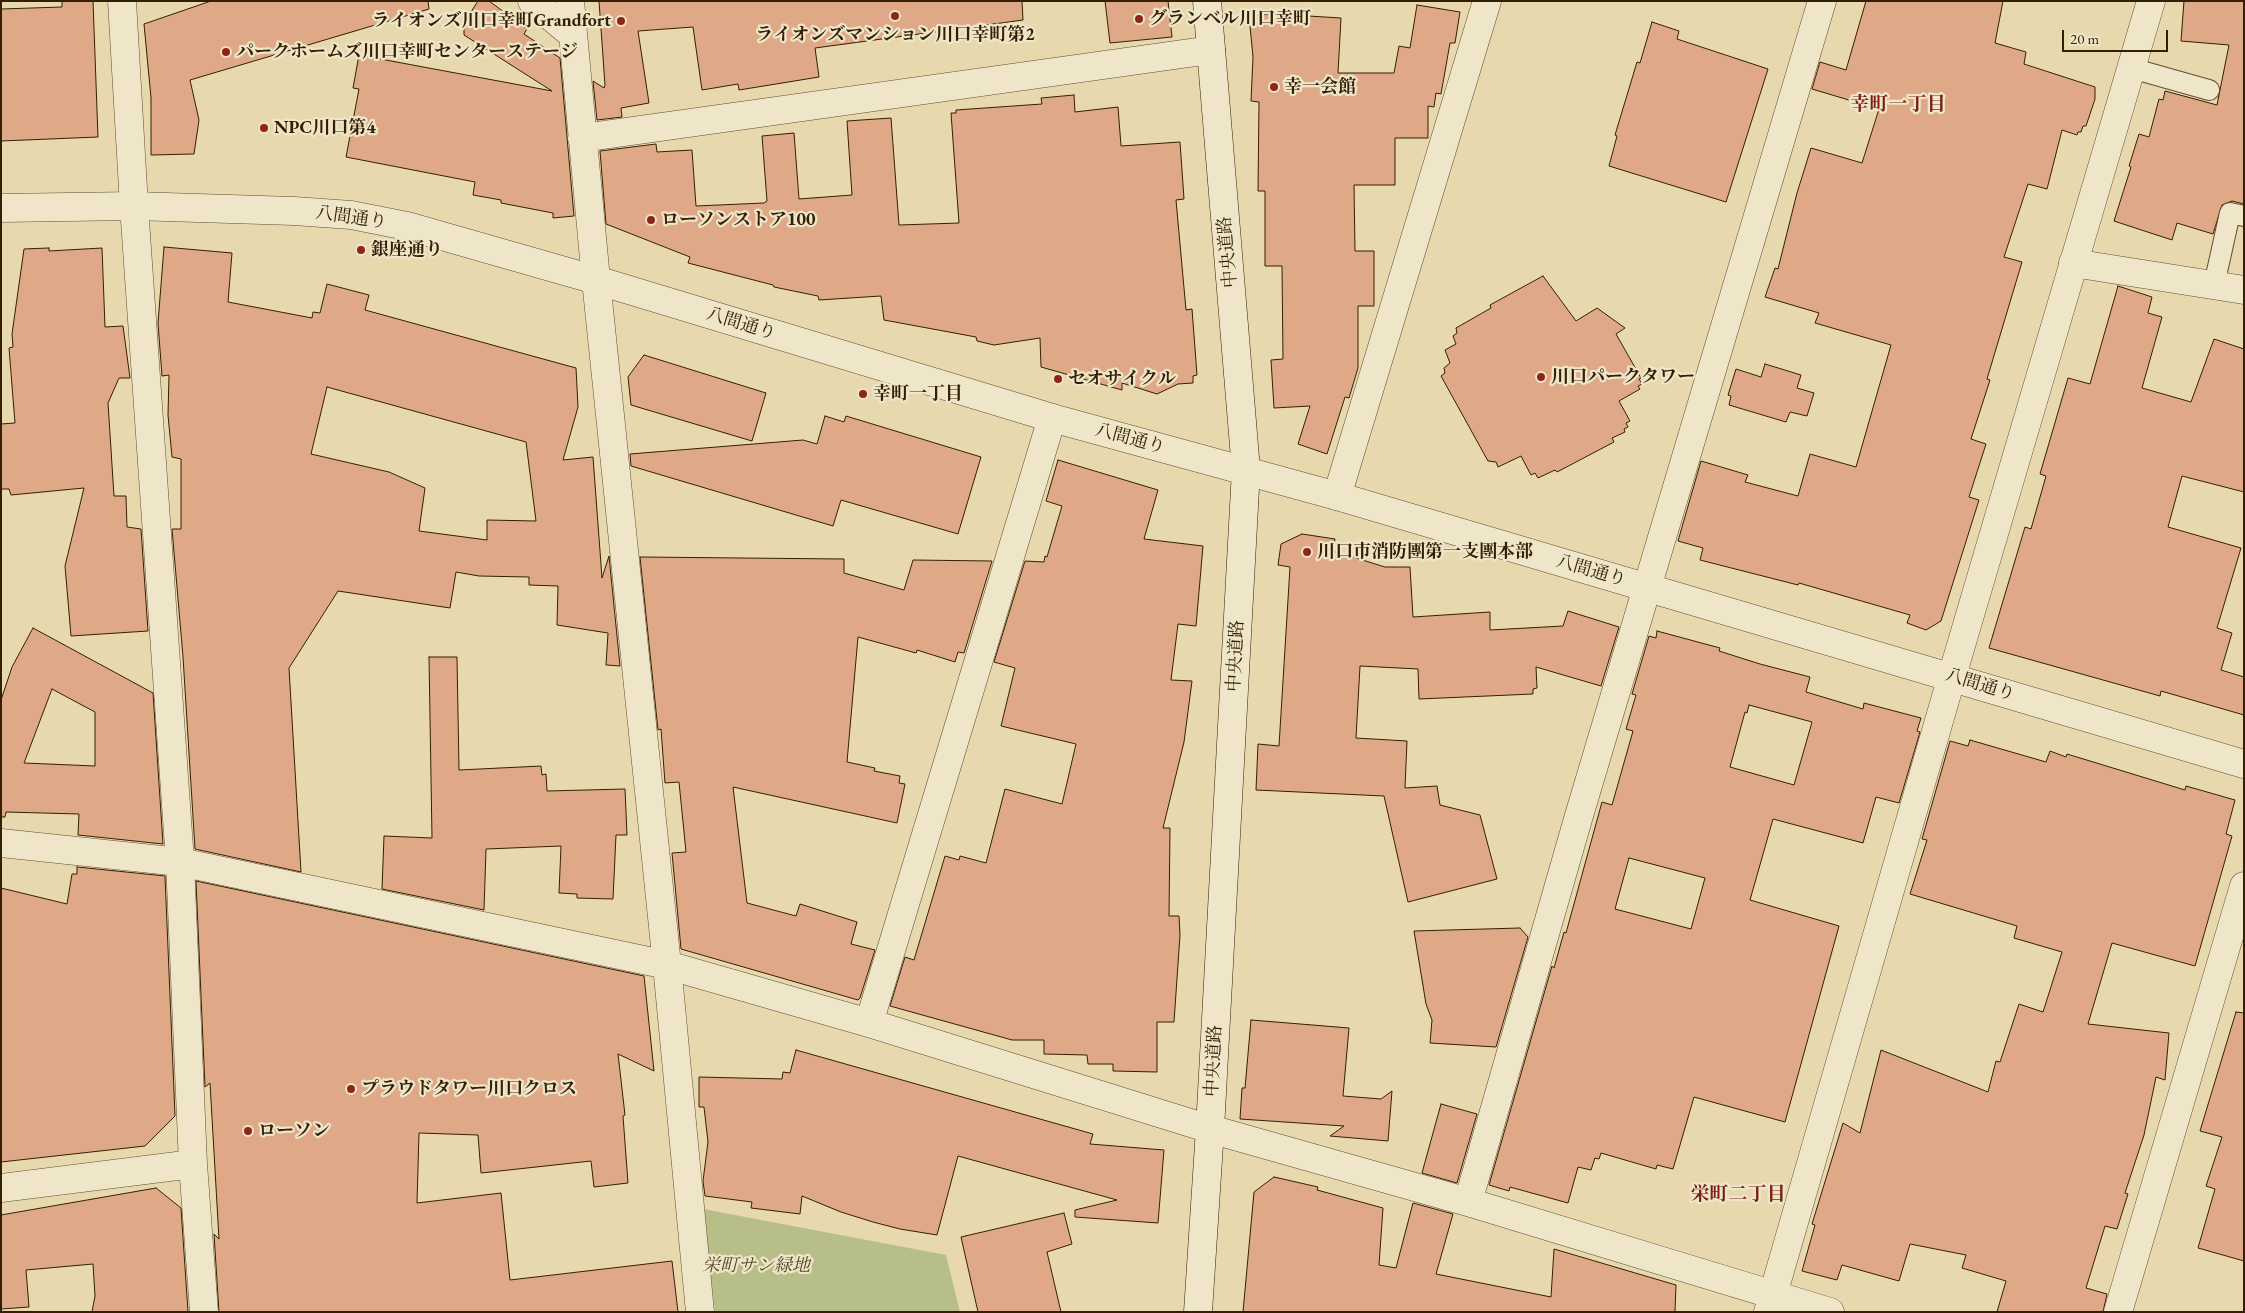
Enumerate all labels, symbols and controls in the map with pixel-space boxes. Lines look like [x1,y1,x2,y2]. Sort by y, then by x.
place label: グランベル川口幸町 [1149,8,1311,30]
place label: ライオンズ川口幸町Grandfort [372,10,611,32]
marker: ライオンズマンション川口幸町第2 [889,10,901,22]
marker: グランベル川口幸町 [1133,13,1145,25]
marker: ライオンズ川口幸町Grandfort [615,15,627,27]
scale bar [2065,20,2171,52]
place label: ライオンズマンション川口幸町第2 [755,24,1035,46]
text: 20 m [2070,29,2099,48]
place label: パークホームズ川口幸町センターステージ [236,41,578,63]
marker: パークホームズ川口幸町センターステージ [220,46,232,58]
place label: 幸一会館 [1284,76,1356,98]
marker: 幸一会館 [1268,81,1280,93]
district label: 幸町一丁目 [1851,94,1945,116]
place label: NPC川口第4 [274,117,376,139]
marker: NPC川口第4 [258,122,270,134]
street label: 八間通り [314,202,388,234]
place label: ローソンストア100 [661,209,816,231]
marker: ローソンストア100 [645,214,657,226]
street label: 中央道路 [1214,215,1242,289]
place label: 銀座通り [371,239,443,261]
marker: 銀座通り [355,244,367,256]
street label: 八間通り [703,303,779,345]
place label: 川口パークタワー [1551,366,1695,388]
place label: セオサイクル [1068,368,1176,390]
marker: 川口パークタワー [1535,371,1547,383]
marker: セオサイクル [1052,373,1064,385]
place label: 幸町一丁目 [873,383,963,405]
marker: 幸町一丁目 [857,388,869,400]
street label: 八間通り [1092,419,1168,459]
place label: 川口市消防團第一支團本部 [1317,541,1533,563]
marker: 川口市消防團第一支團本部 [1301,546,1313,558]
street label: 八間通り [1553,551,1629,591]
street label: 中央道路 [1223,619,1249,693]
street label: 八間通り [1942,664,2018,706]
street label: 中央道路 [1201,1024,1227,1098]
place label: プラウドタワー川口クロス [361,1078,577,1100]
marker: プラウドタワー川口クロス [345,1083,357,1095]
place label: ローソン [258,1120,330,1142]
marker: ローソン [242,1125,254,1137]
district label: 栄町二丁目 [1691,1184,1785,1206]
park label: 栄町サン緑地 [702,1255,810,1277]

